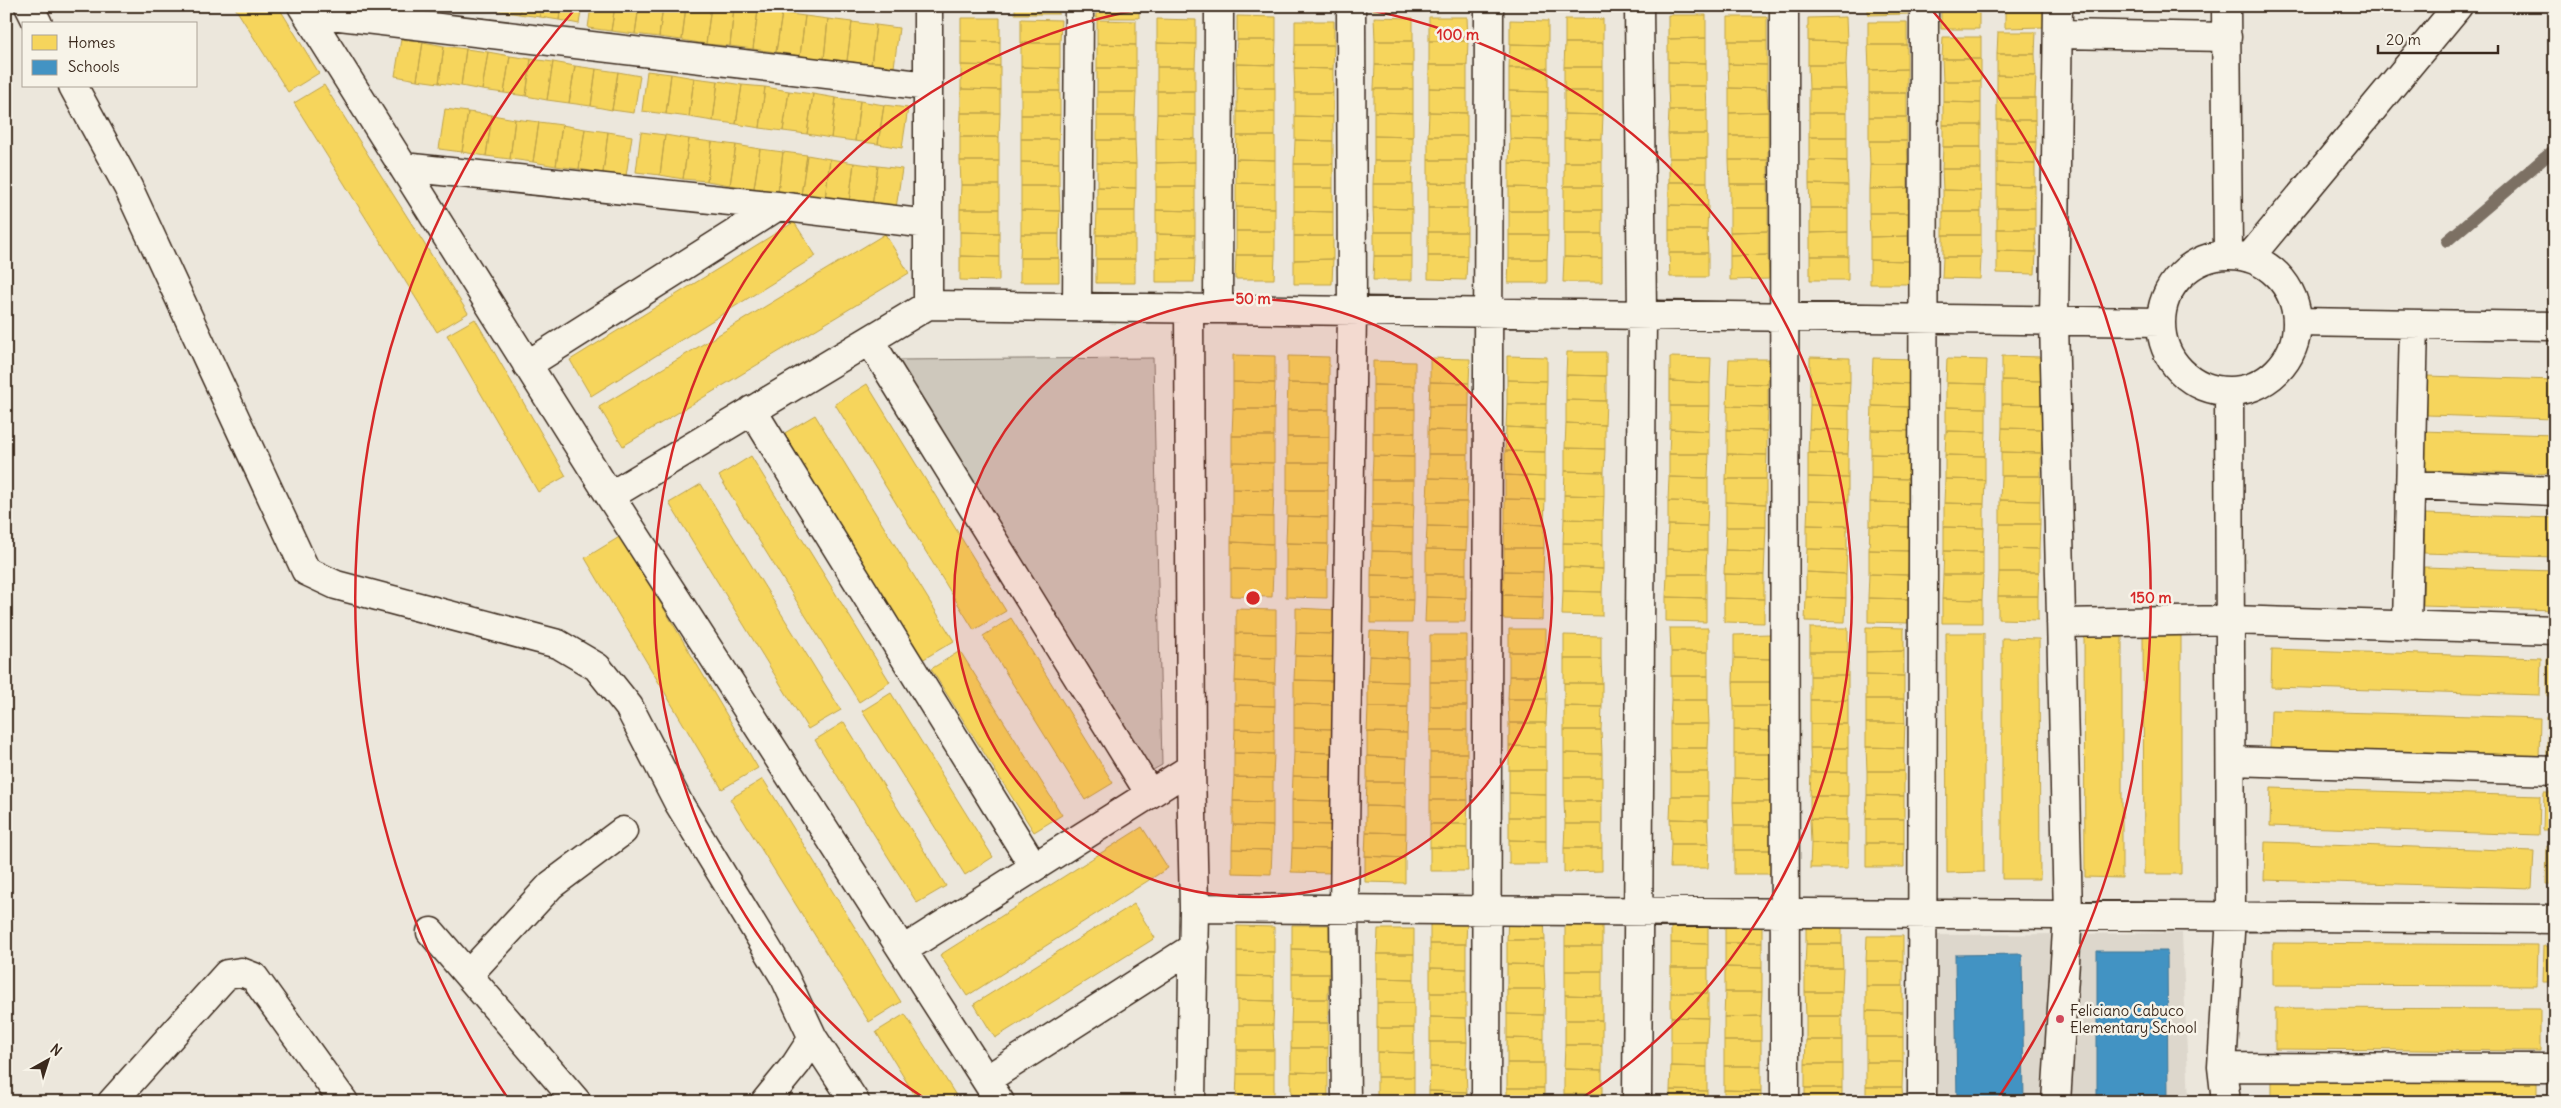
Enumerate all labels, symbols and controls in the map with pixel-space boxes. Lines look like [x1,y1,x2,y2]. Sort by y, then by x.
legend [22,22,198,88]
scale bar [2378,22,2498,54]
text: 100 m [1437,25,1479,44]
text: 20 m [2386,30,2421,49]
text: Homes [68,33,115,52]
text: Schools [68,57,120,76]
text: 50 m [1235,289,1271,308]
text: 150 m [2130,588,2172,607]
centre of rings [1244,589,1262,607]
place label: Feliciano Cabuco Elementary School [2070,1001,2197,1037]
marker: Feliciano Cabuco Elementary School [2054,1013,2066,1025]
north arrow [22,1036,72,1086]
text: N [47,1040,66,1060]

